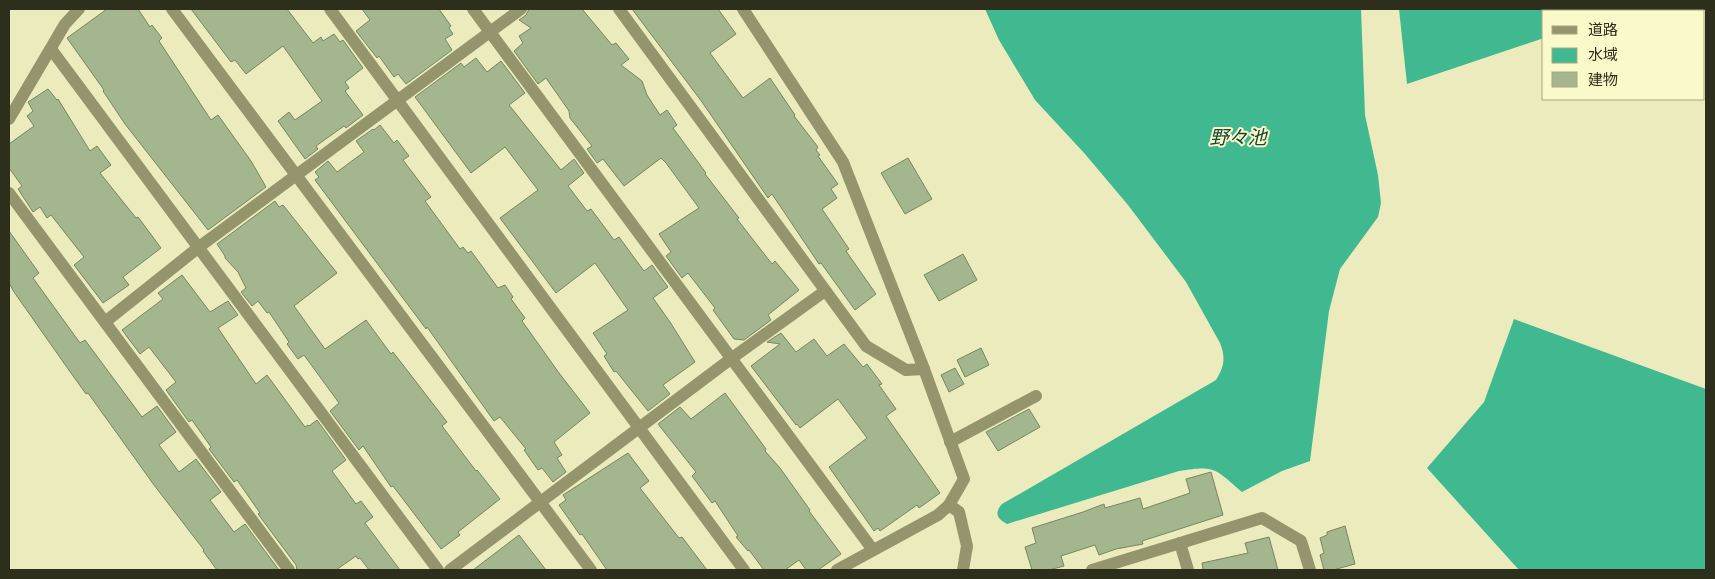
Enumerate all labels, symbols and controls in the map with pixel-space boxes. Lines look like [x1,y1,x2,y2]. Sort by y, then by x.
legend [1542,10,1705,100]
text: 道路 [1588,21,1618,39]
text: 水域 [1588,46,1618,64]
text: 建物 [1588,71,1618,89]
water label: 野々池 [1209,126,1268,149]

